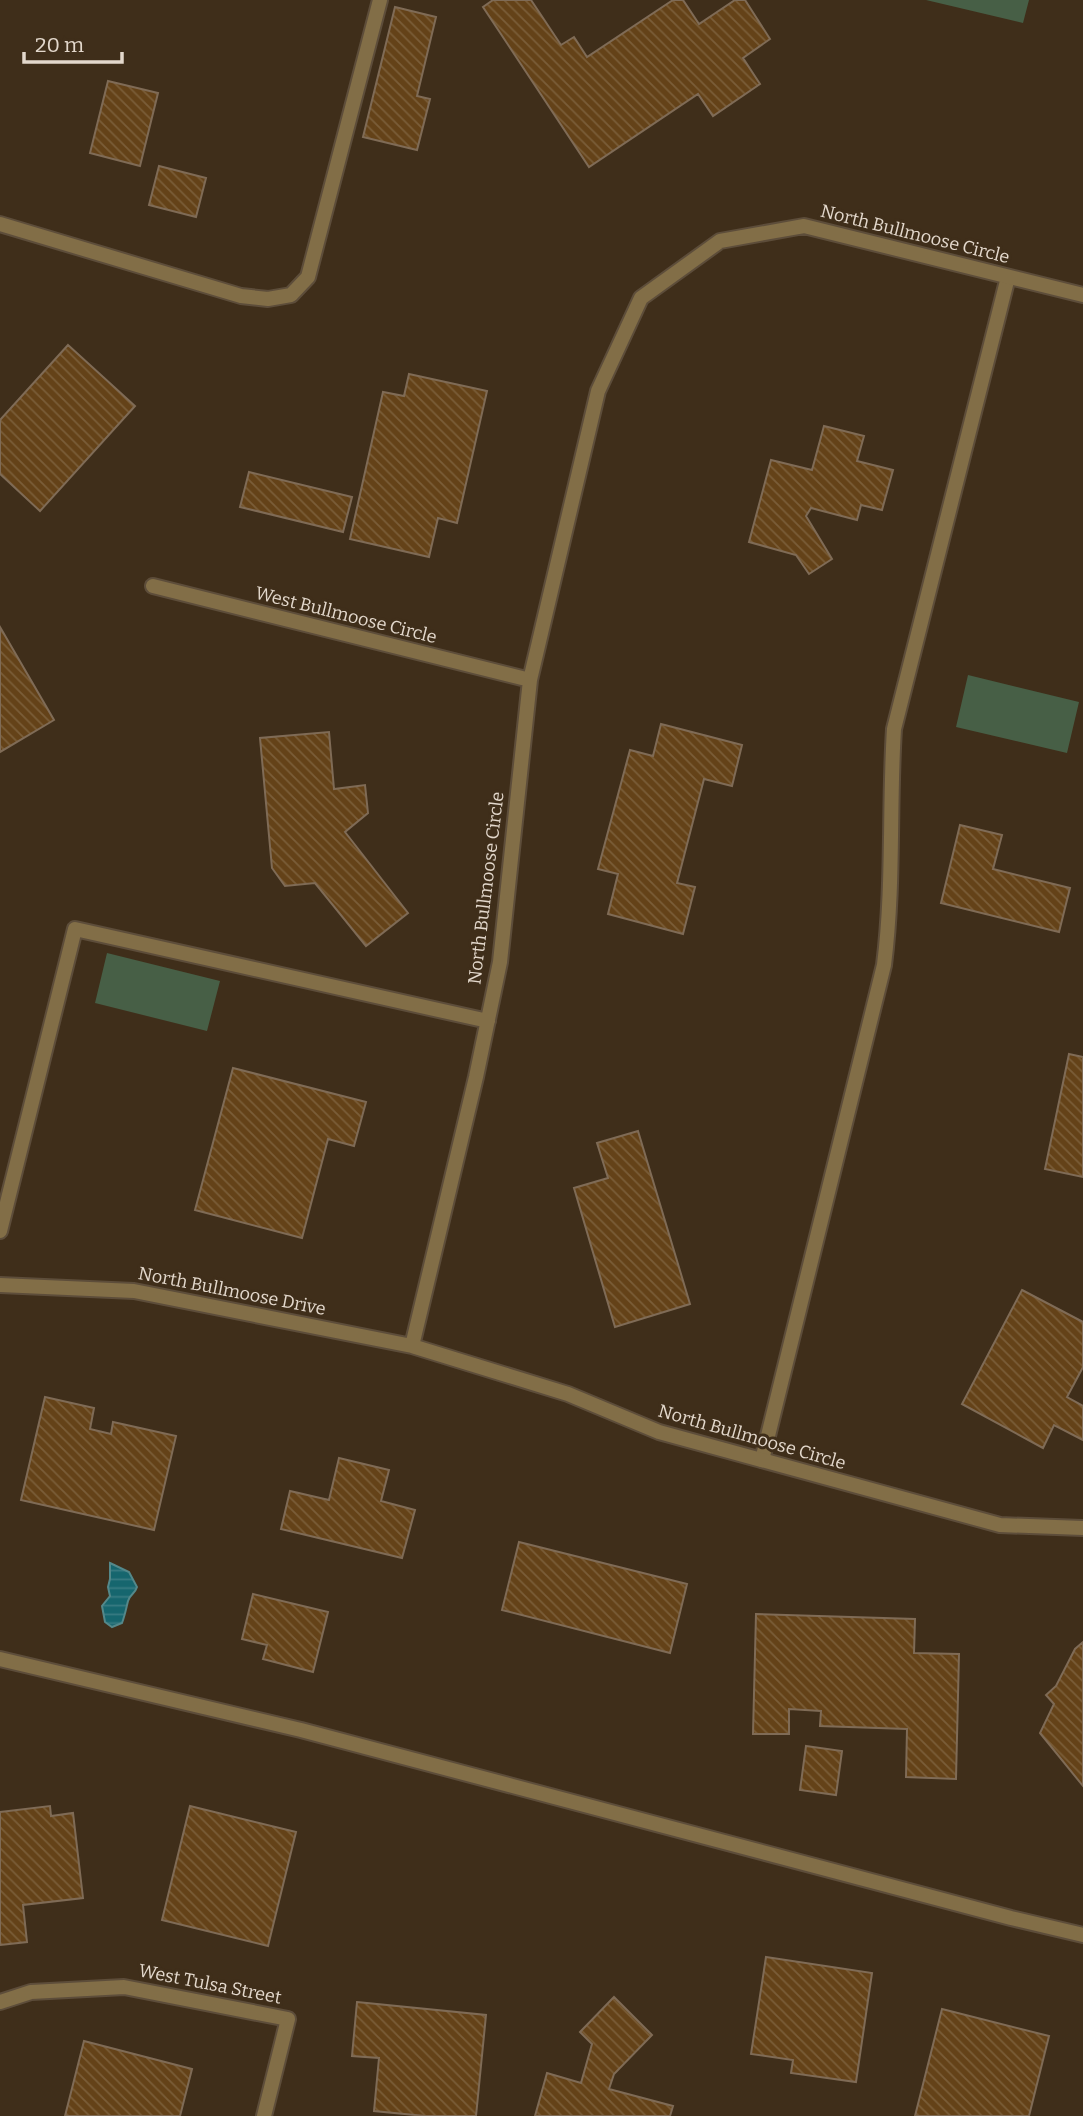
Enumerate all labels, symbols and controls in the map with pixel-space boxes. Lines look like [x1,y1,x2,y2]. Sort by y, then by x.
scale bar [24,21,122,65]
text: 20 m [35,32,84,58]
street label: North Bullmoose Circle [818,200,1012,268]
street label: West Bullmoose Circle [253,582,439,648]
street label: North Bullmoose Circle [463,790,509,986]
street label: North Bullmoose Drive [136,1262,328,1320]
street label: North Bullmoose Circle [656,1400,848,1474]
street label: West Tulsa Street [137,1959,284,2009]

